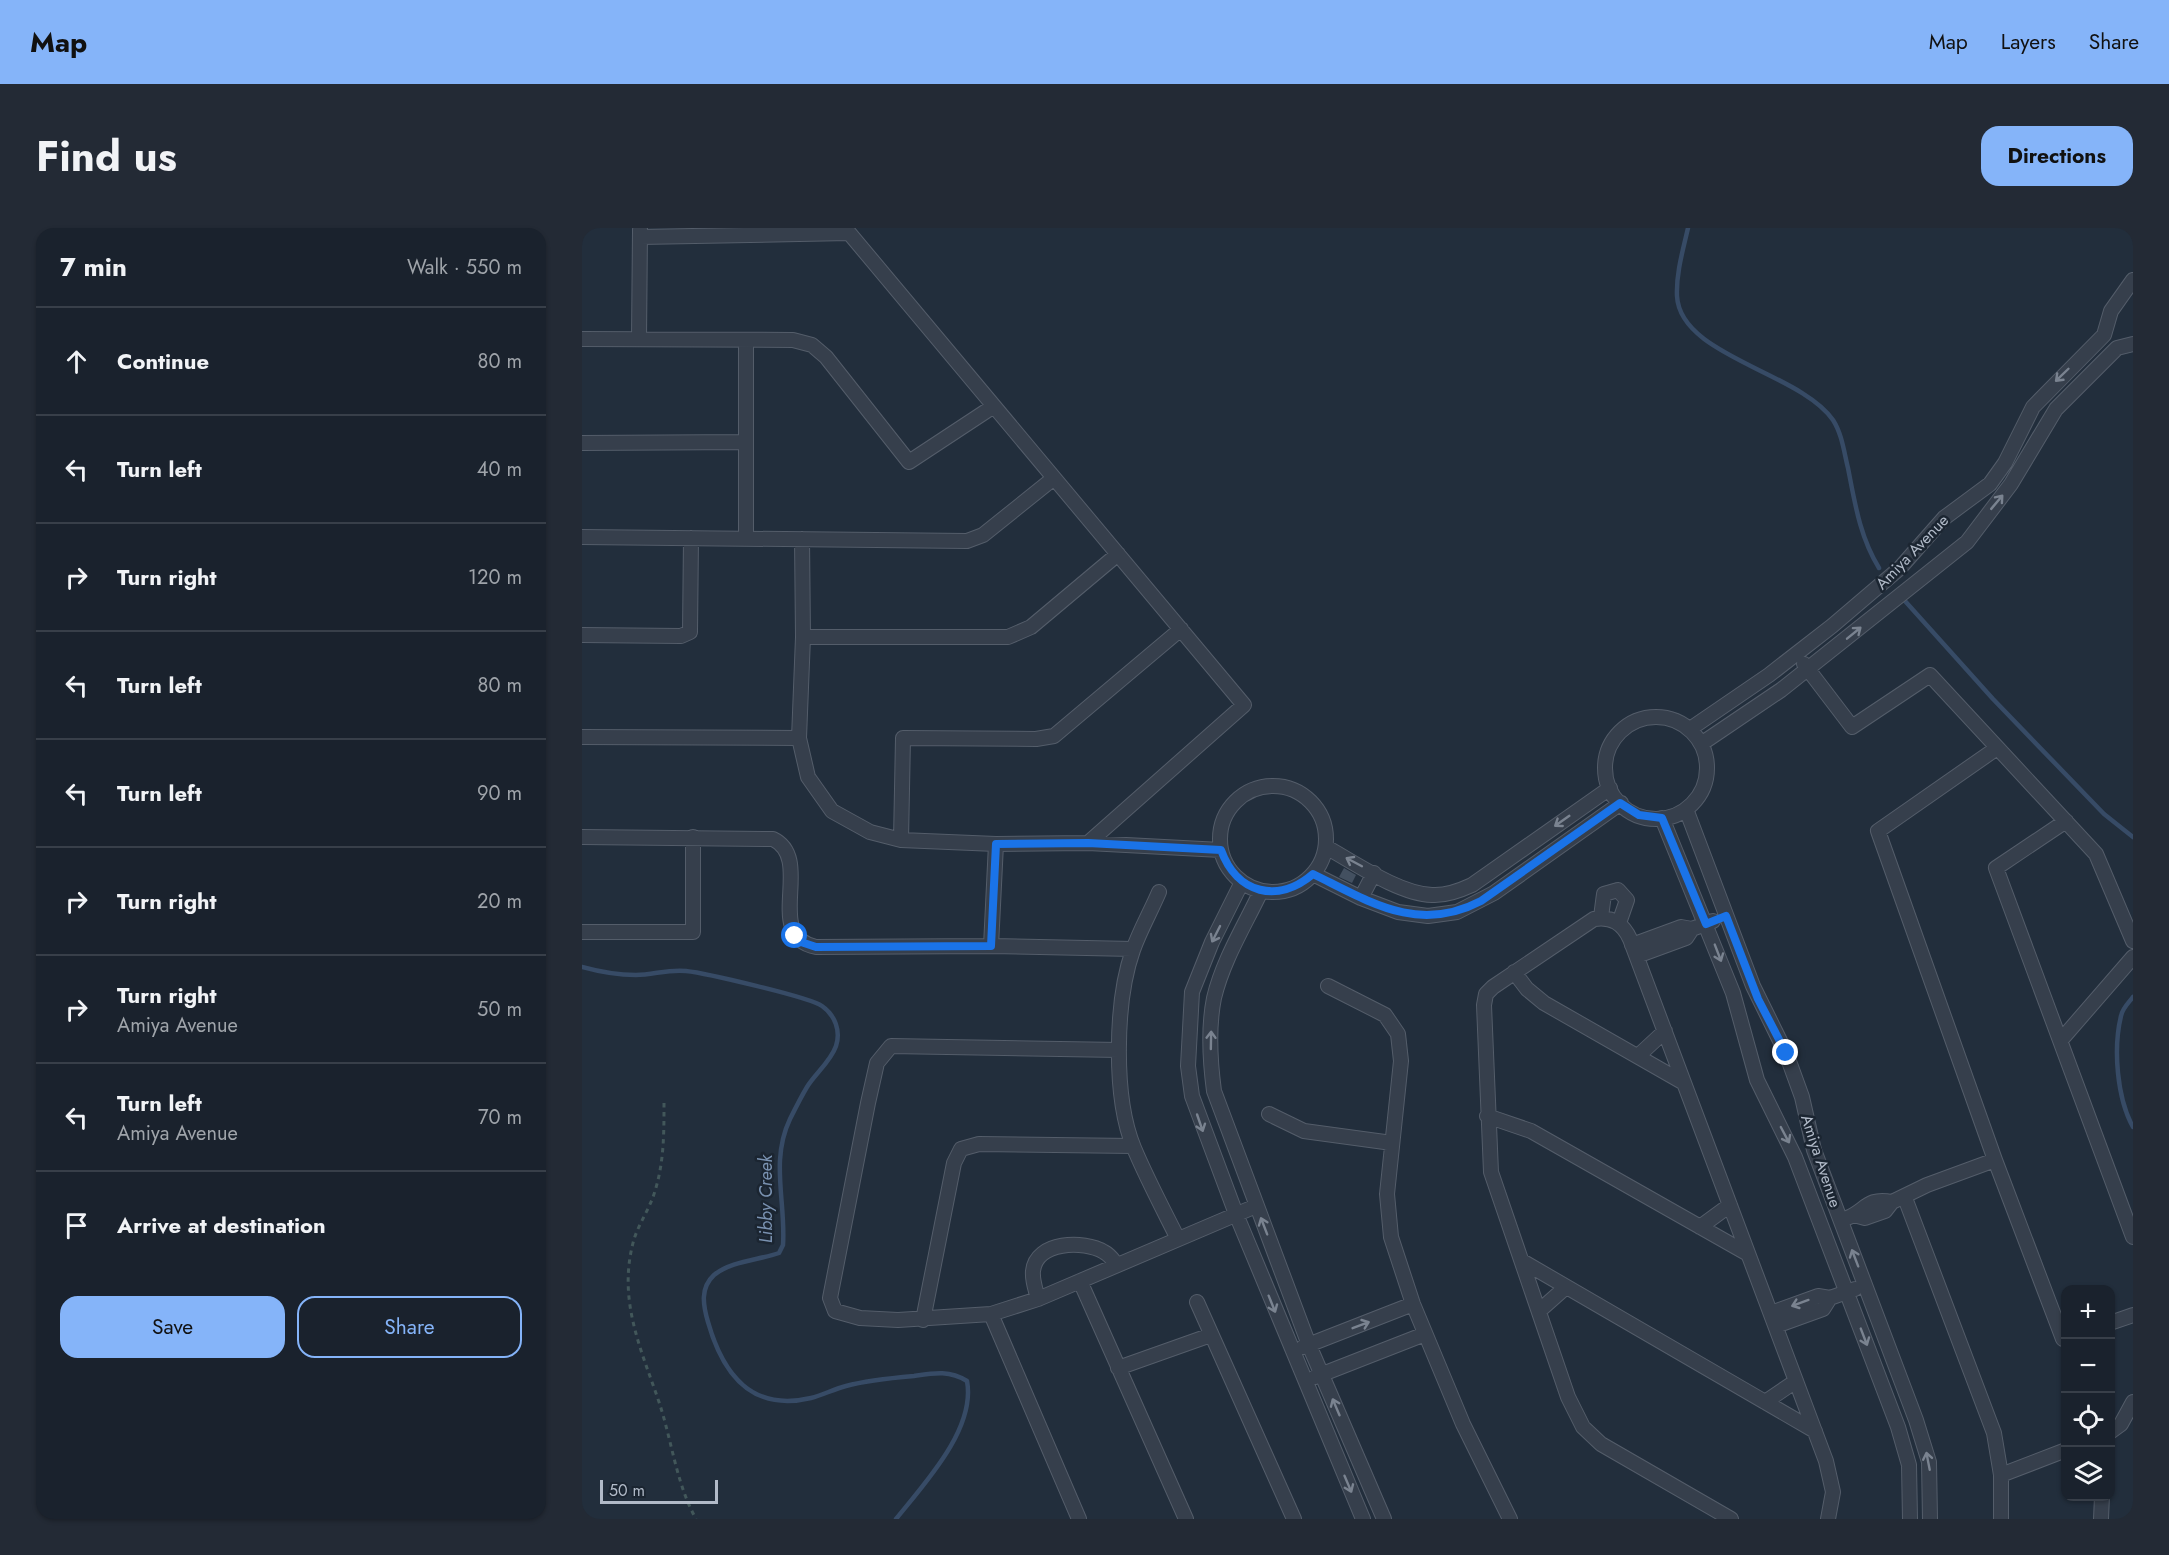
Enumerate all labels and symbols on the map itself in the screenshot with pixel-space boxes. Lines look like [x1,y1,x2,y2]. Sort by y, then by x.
one-way arrow [2054,368,2069,383]
one-way arrow [1990,494,2003,510]
street label: Amiya Avenue [1870,509,1954,595]
one-way arrow [1846,626,1862,639]
one-way arrow [1555,815,1571,828]
one-way arrow [1346,856,1364,867]
route start [781,922,807,948]
one-way arrow [1209,925,1221,943]
one-way arrow [1713,944,1724,962]
one-way arrow [1205,1031,1217,1051]
route end [1772,1039,1798,1065]
street label: Amiya Avenue [1795,1112,1847,1210]
one-way arrow [1196,1113,1207,1132]
one-way arrow [1780,1126,1791,1144]
water label: Libby Creek [753,1153,779,1243]
one-way arrow [1257,1217,1268,1236]
one-way arrow [1849,1249,1860,1268]
one-way arrow [1267,1294,1278,1313]
one-way arrow [1791,1298,1810,1309]
one-way arrow [1351,1318,1370,1329]
one-way arrow [1859,1327,1870,1345]
one-way arrow [1329,1399,1341,1417]
one-way arrow [1922,1452,1933,1471]
one-way arrow [1343,1474,1354,1492]
scale bar [600,1477,718,1504]

